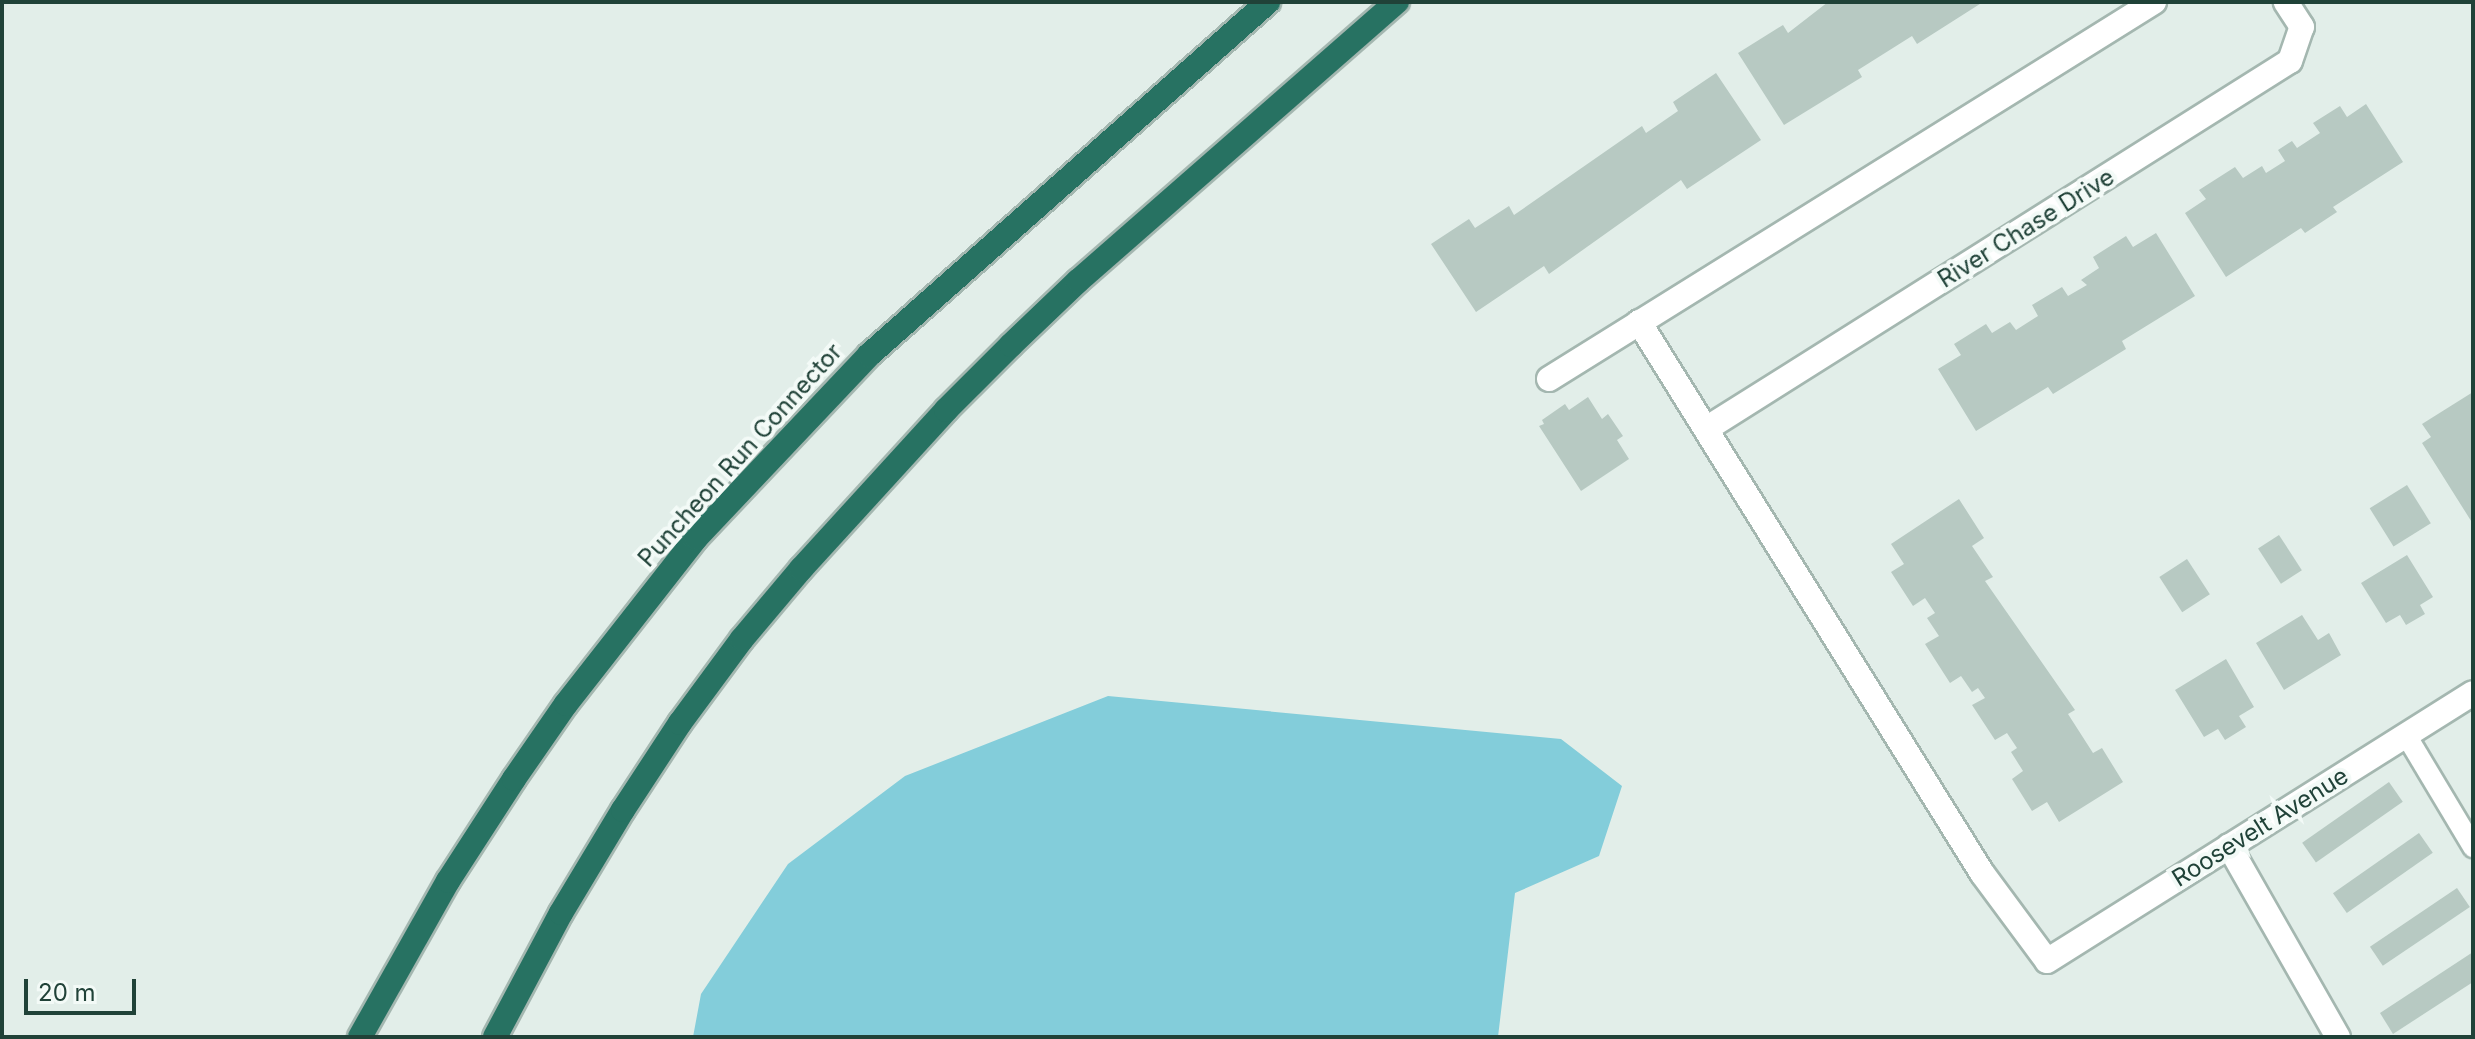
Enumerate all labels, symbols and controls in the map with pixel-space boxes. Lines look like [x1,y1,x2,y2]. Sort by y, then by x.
street label: River Chase Drive [1933,162,2119,294]
street label: Puncheon Run Connector [632,337,848,573]
street label: Roosevelt Avenue [2167,761,2353,893]
scale bar [28,963,140,1013]
text: 20 m [38,978,96,1007]

